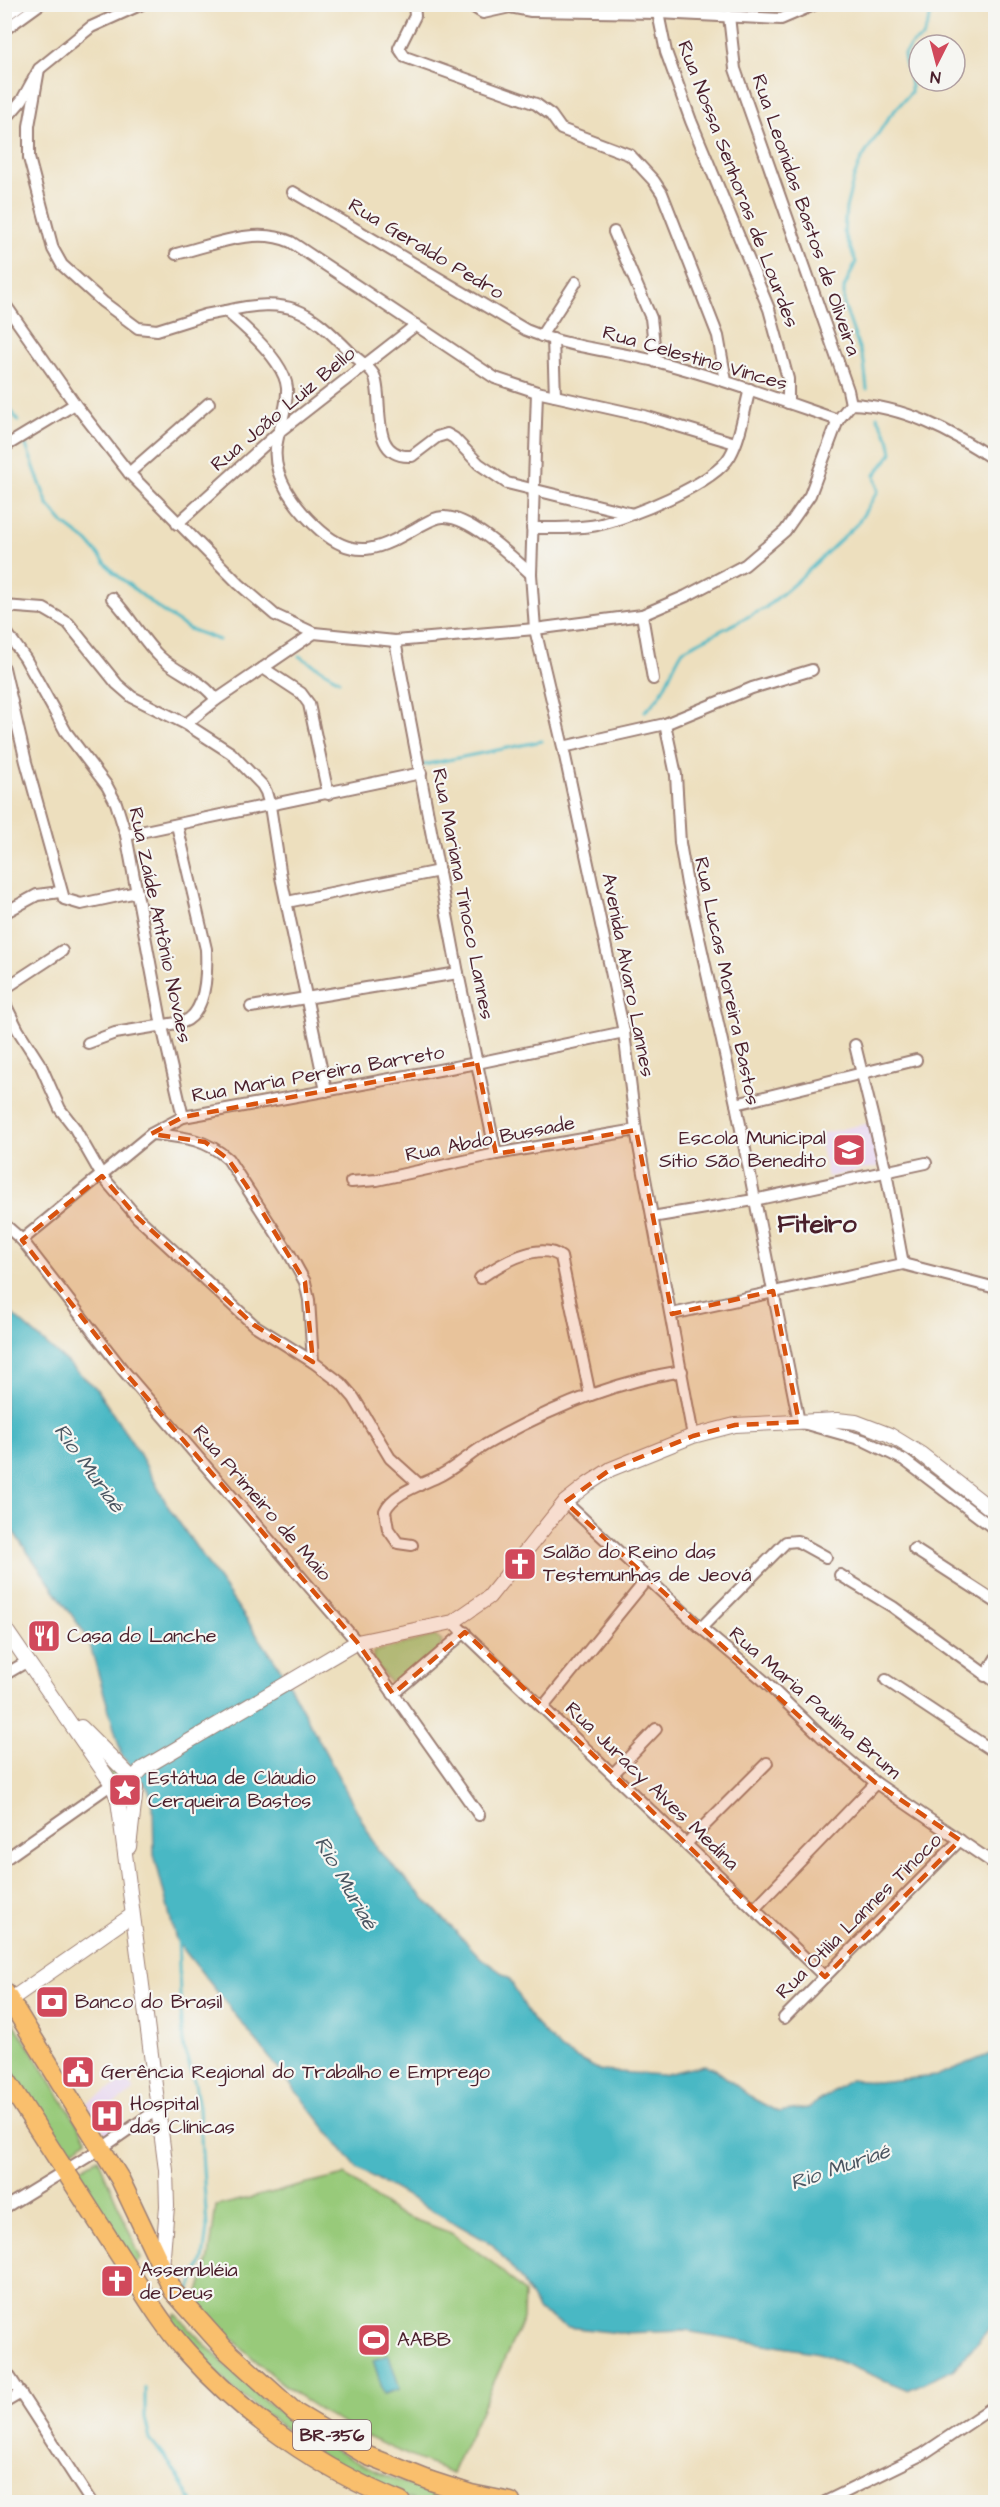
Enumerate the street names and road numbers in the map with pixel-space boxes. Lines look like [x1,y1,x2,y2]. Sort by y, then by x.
street label: Rua Nossa Senhoras de Lourdes [670,37,806,331]
street label: Rua Leonidas Bastos de Oliveira [745,71,867,359]
street label: Rua Geraldo Pedro [343,191,509,307]
street label: Rua Celestino Vinces [599,318,791,398]
street label: Rua João Luiz Bello [205,340,361,478]
street label: Rua Mariana Tinoco Lannes [425,766,501,1022]
street label: Rua Zaíde Antônio Novaes [121,805,199,1045]
street label: Rua Lucas Moreira Bastos [687,854,767,1108]
street label: Avenida Alvaro Lannes [594,871,662,1079]
street label: Rua Maria Pereira Barreto [190,1038,446,1110]
street label: Rua Abdo Bussade [403,1109,577,1169]
street label: Rua Primeiro de Maio [186,1419,338,1587]
street label: Rua Maria Paulina Brum [723,1620,908,1786]
street label: Rua Juracy Alves Medina [558,1695,745,1877]
street label: Rua Otilia Lannes Tinoco [770,1827,948,2005]
road number: BR-356 [293,2420,371,2450]

